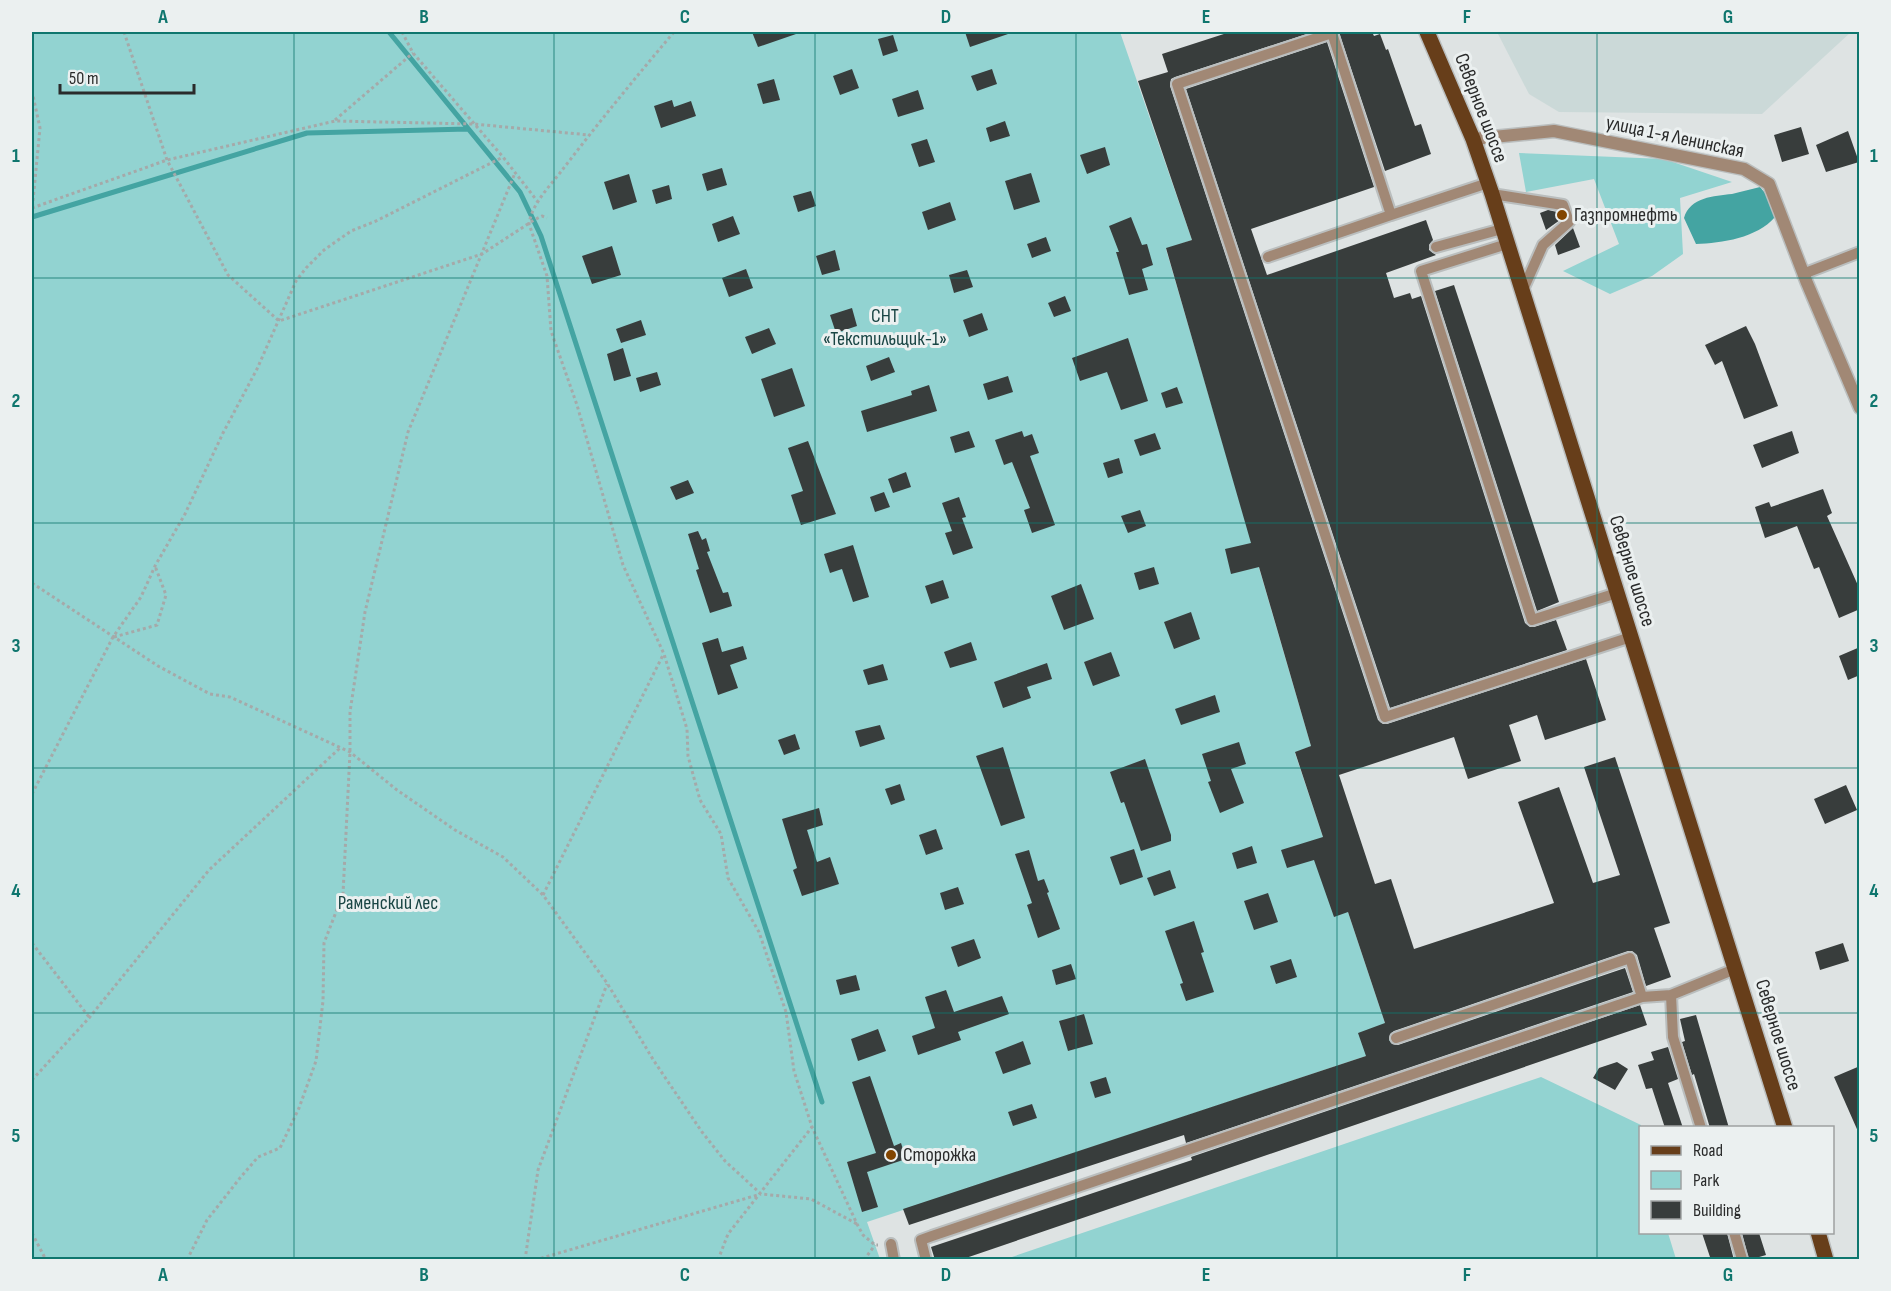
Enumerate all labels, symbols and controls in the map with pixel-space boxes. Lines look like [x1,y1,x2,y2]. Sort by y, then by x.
text: A [157,5,168,29]
text: B [419,5,429,29]
text: C [680,5,690,29]
text: D [941,5,951,29]
text: E [1202,5,1210,29]
text: F [1463,5,1471,29]
text: G [1723,5,1733,29]
street label: Северное шоссе [1449,50,1513,166]
scale bar [60,57,194,95]
text: 50 m [69,68,99,89]
street label: улица 1-я Ленинская [1604,111,1746,163]
text: 1 [12,144,20,168]
text: 1 [1870,144,1878,168]
place label: Газпромнефть [1574,203,1678,227]
marker: Газпромнефть [1555,208,1569,222]
park label: СНТ «Текстильщик-1» [823,304,947,351]
text: 2 [12,389,20,413]
text: 2 [1870,389,1878,413]
street label: Северное шоссе [1604,513,1660,629]
text: 3 [12,634,21,658]
text: 3 [1870,634,1879,658]
text: 4 [11,879,21,903]
text: 4 [1869,879,1879,903]
park label: Раменский лес [338,891,438,915]
street label: Северное шоссе [1750,977,1806,1093]
text: 5 [12,1124,21,1148]
text: 5 [1870,1124,1879,1148]
legend [1639,1126,1834,1234]
text: Road [1693,1140,1723,1161]
place label: Сторожка [903,1143,976,1167]
marker: Сторожка [884,1148,898,1162]
text: Park [1693,1170,1719,1191]
text: Building [1693,1200,1741,1221]
text: A [157,1263,168,1287]
text: B [419,1263,429,1287]
text: C [680,1263,690,1287]
text: D [941,1263,951,1287]
text: E [1202,1263,1210,1287]
text: F [1463,1263,1471,1287]
text: G [1723,1263,1733,1287]

